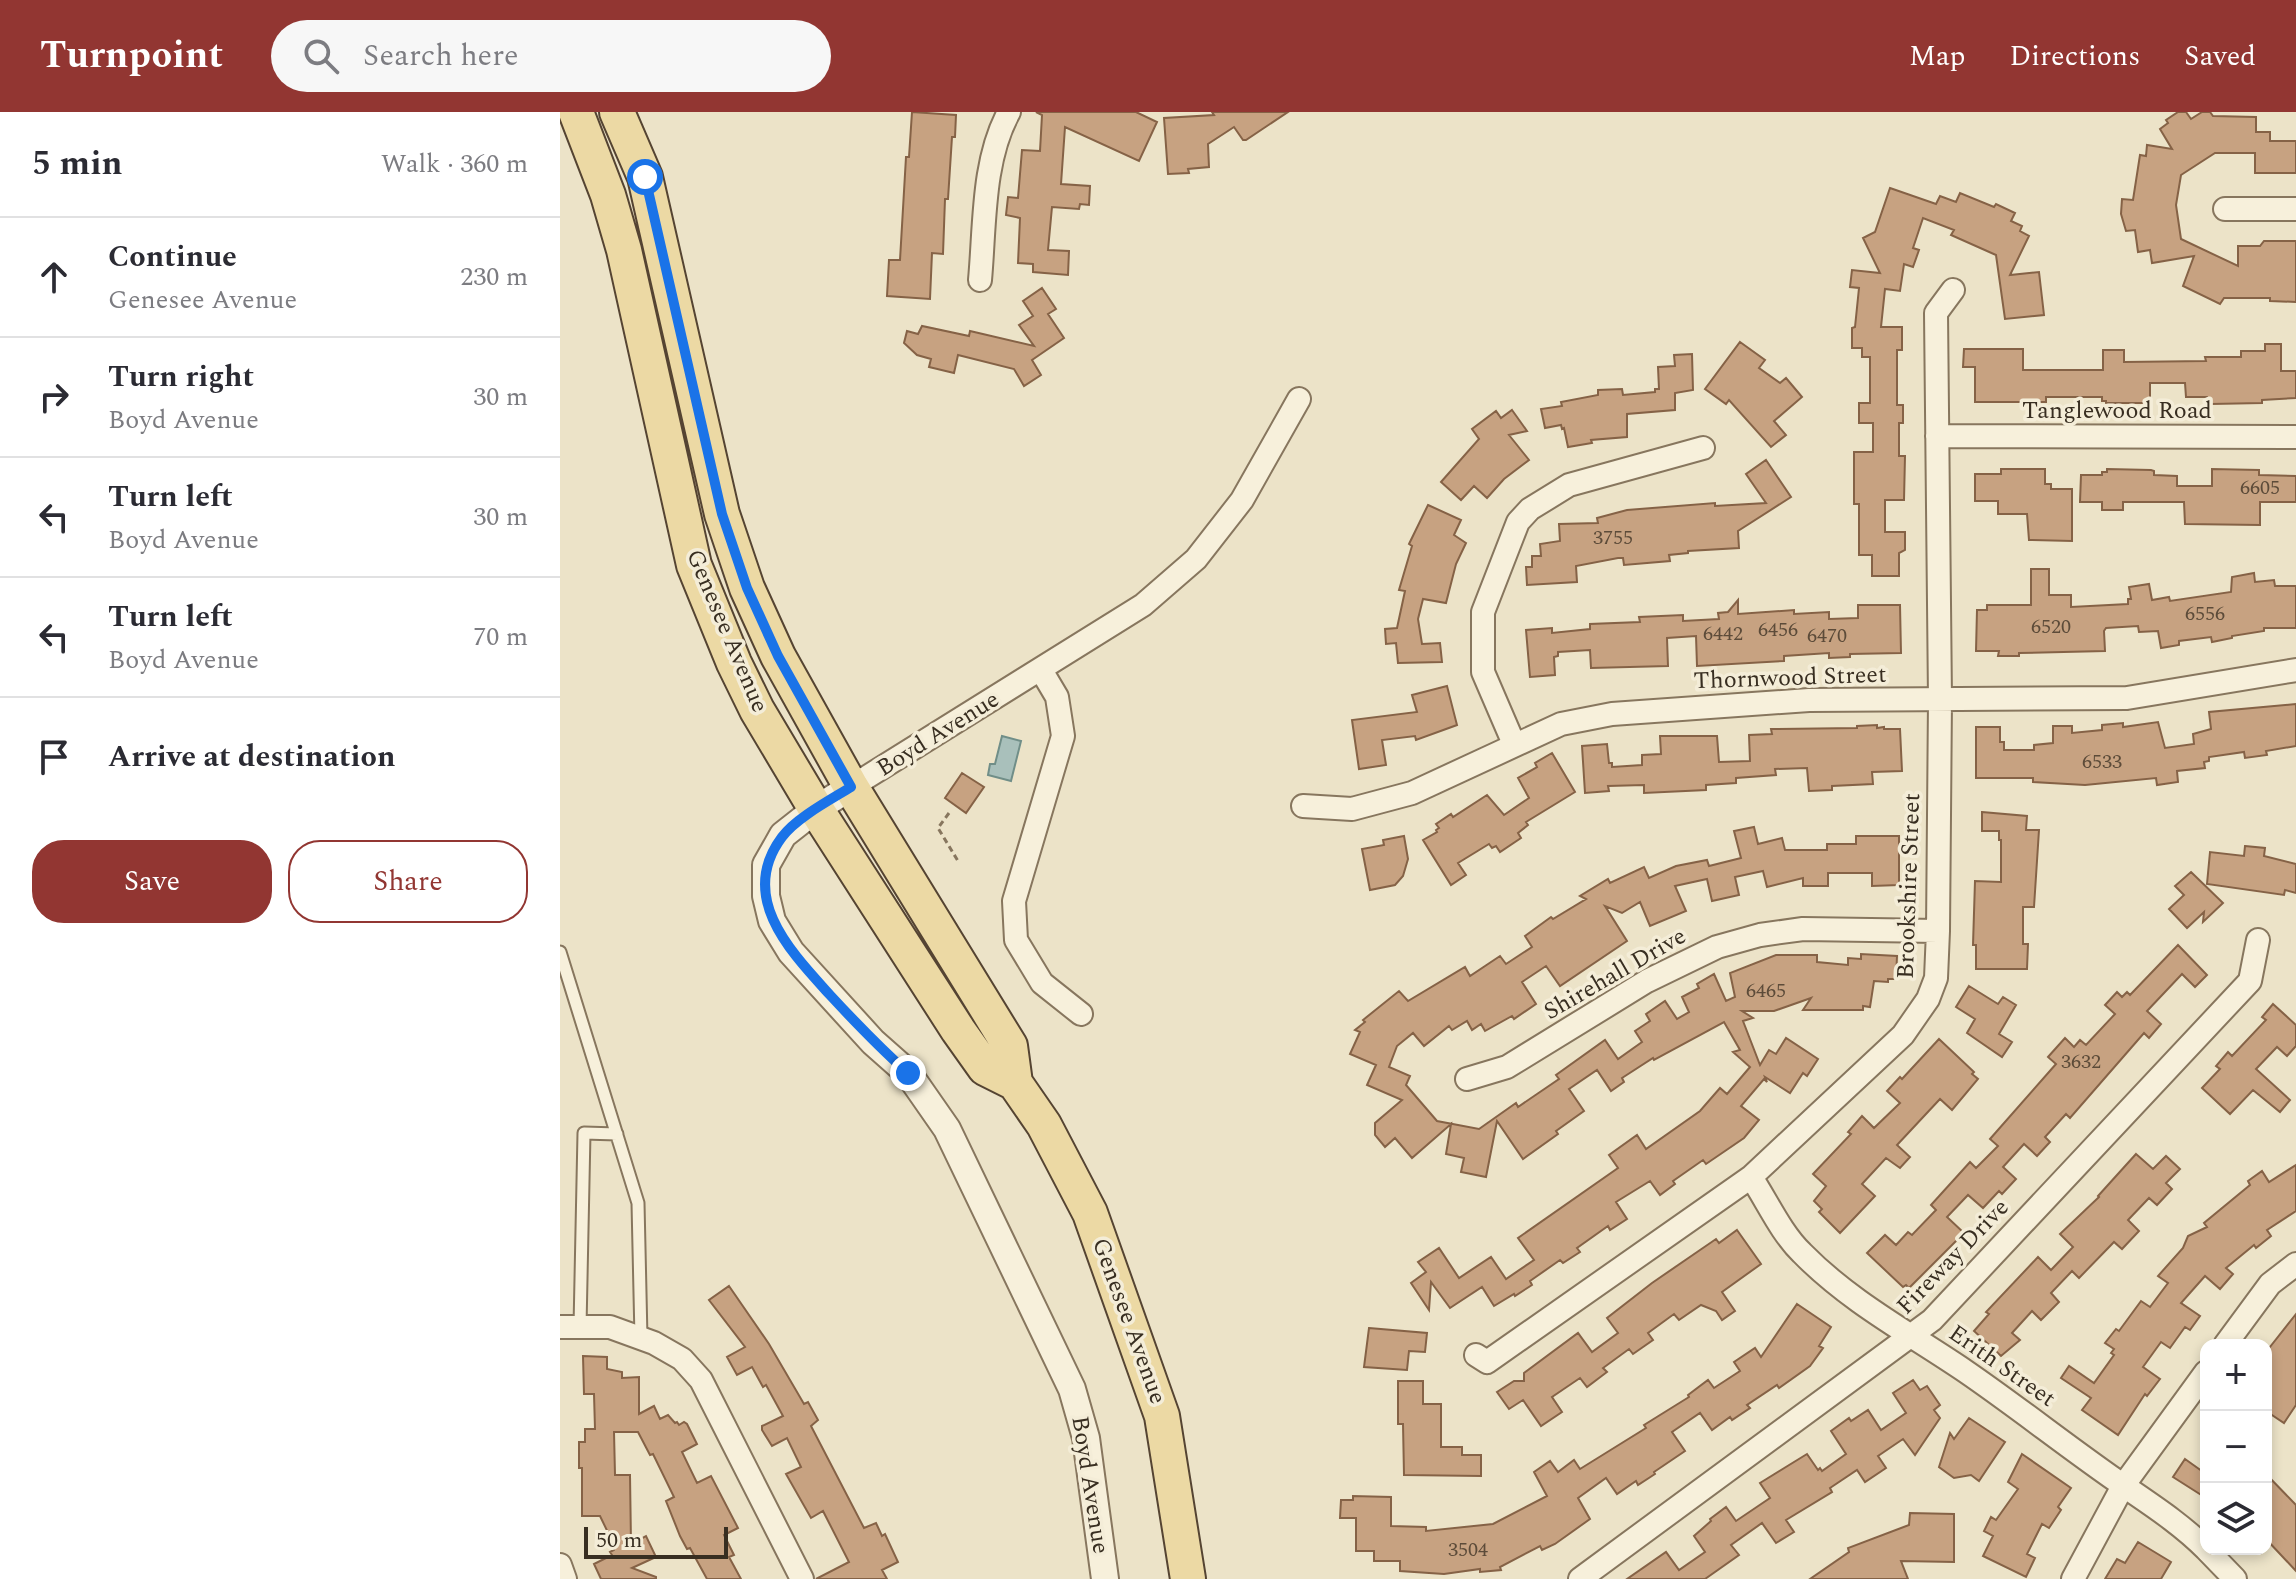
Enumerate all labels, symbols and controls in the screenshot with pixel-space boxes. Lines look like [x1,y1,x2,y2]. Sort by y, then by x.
search box [271,20,831,92]
text: Turnpoint [40,27,223,85]
text: Search here [363,33,519,79]
icon: search [299,34,343,78]
text: Map [1909,35,1966,78]
text: Directions [2010,35,2140,78]
text: Saved [2184,35,2256,78]
text: 5 min [32,138,122,190]
text: Walk · 360 m [381,144,528,184]
route start [627,159,663,195]
text: Continue [108,234,237,280]
icon: ahead [32,255,76,299]
text: 230 m [460,257,528,297]
text: Genesee Avenue [108,280,297,320]
text: Turn right [108,354,254,400]
icon: right [32,375,76,419]
text: 30 m [473,377,528,417]
street label: Tanglewood Road [2022,393,2212,429]
text: Boyd Avenue [108,400,259,440]
house number: 6605 [2240,473,2280,503]
text: Turn left [108,474,233,520]
icon: left [32,495,76,539]
text: 30 m [473,497,528,537]
text: Boyd Avenue [108,520,259,560]
house number: 3755 [1593,523,1633,553]
street label: Genesee Avenue [676,544,778,718]
text: Turn left [108,594,233,640]
house number: 6556 [2185,599,2225,629]
house number: 6520 [2031,612,2071,642]
icon: left [32,615,76,659]
house number: 6456 [1758,615,1798,645]
text: 70 m [473,617,528,657]
house number: 6442 [1703,619,1743,649]
house number: 6470 [1807,621,1847,651]
text: Boyd Avenue [108,640,259,680]
street label: Thornwood Street [1693,657,1887,699]
street label: Boyd Avenue [869,682,1007,786]
text: Arrive at destination [108,734,395,780]
icon: arrive [32,735,76,779]
house number: 6533 [2082,747,2122,777]
street label: Brookshire Street [1888,792,1930,980]
button: Save [32,840,272,923]
button: Share [288,840,528,923]
street label: Shirehall Drive [1537,919,1693,1029]
house number: 6465 [1746,976,1786,1006]
house number: 3632 [2061,1047,2101,1077]
route end [890,1055,926,1091]
street label: Fireway Drive [1888,1191,2018,1323]
street label: Genesee Avenue [1082,1233,1176,1409]
street label: Erith Street [1941,1316,2063,1416]
map controls [2200,1339,2272,1555]
button: + [2200,1339,2272,1411]
button: − [2200,1411,2272,1483]
street label: Boyd Avenue [1061,1413,1119,1557]
button: layers [2200,1483,2272,1555]
scale bar [584,1523,728,1559]
text: 50 m [596,1524,642,1557]
house number: 3504 [1448,1535,1488,1565]

